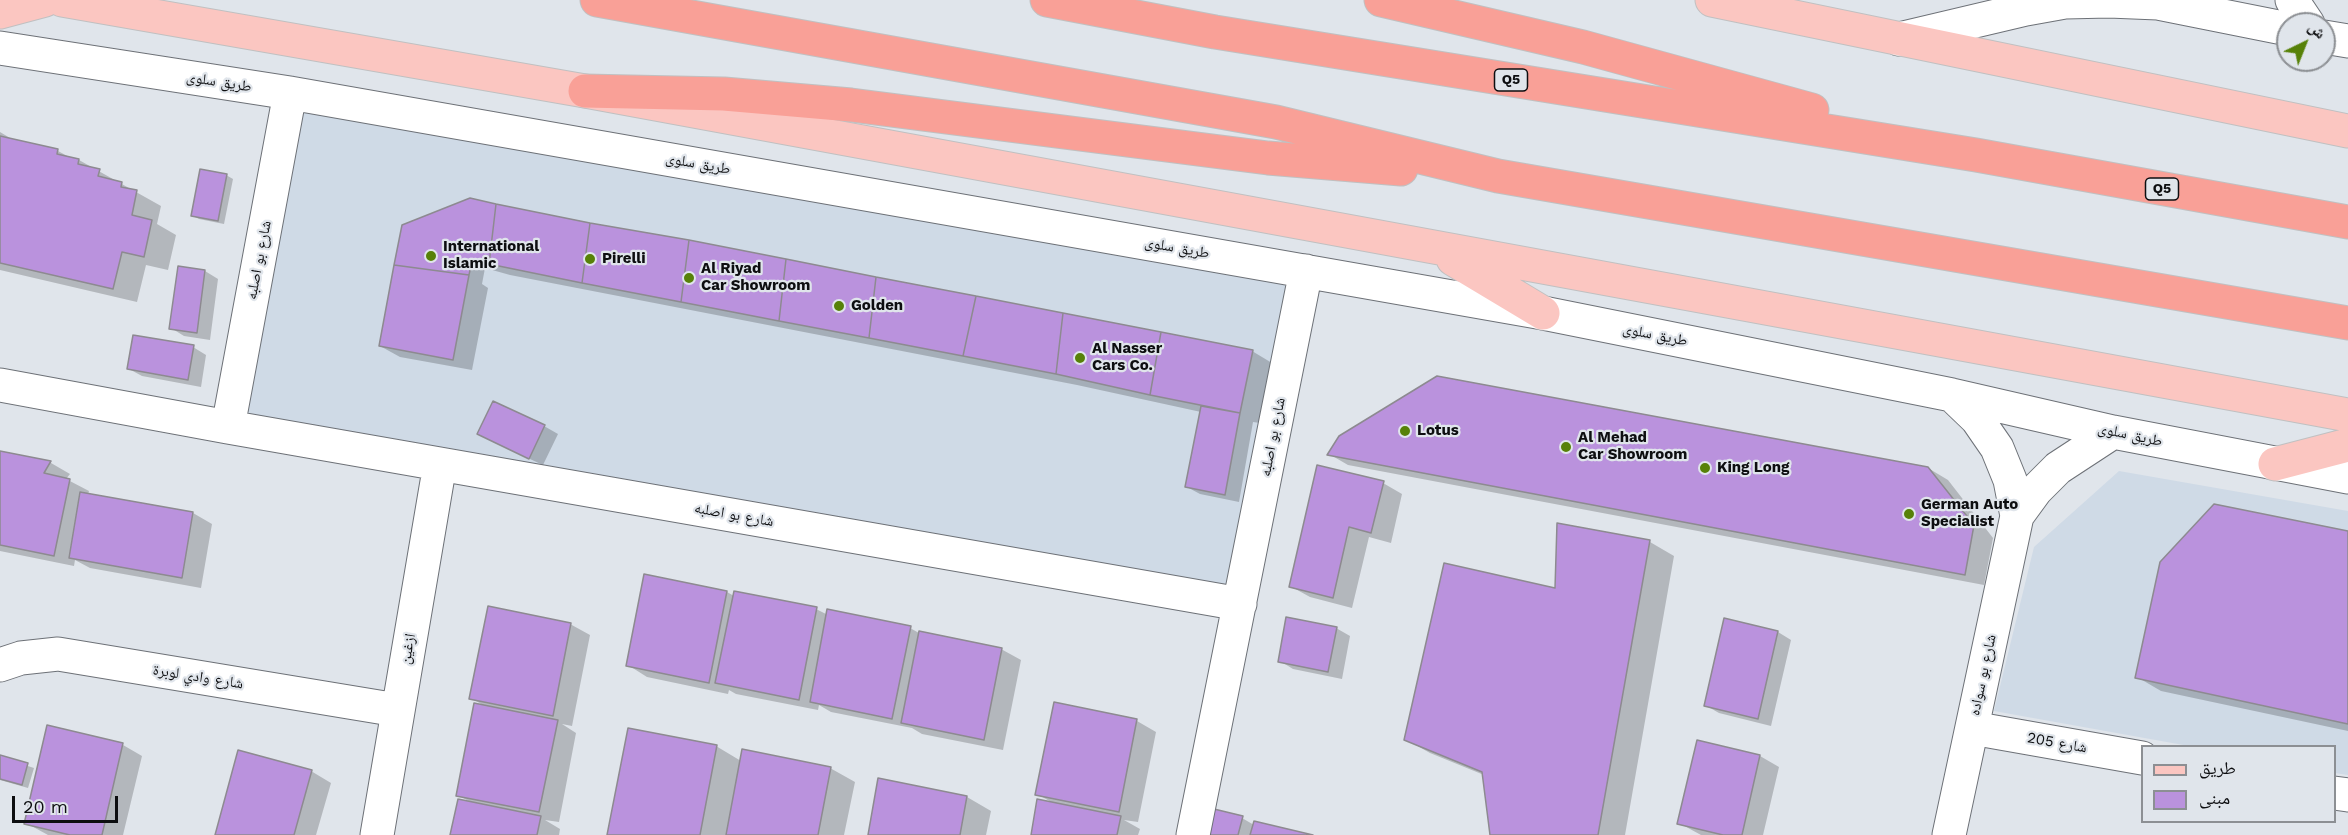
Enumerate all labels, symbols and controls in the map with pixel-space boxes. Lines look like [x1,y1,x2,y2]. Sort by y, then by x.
north arrow [2276,12,2336,72]
text: ش [2305,17,2330,43]
street label: طريق سلوى [185,68,253,96]
road number: Q5 [1494,69,1528,91]
street label: طريق سلوى [664,149,732,179]
road number: Q5 [2146,178,2178,200]
street label: شارع بو اصلبه [243,219,275,301]
street label: طريق سلوى [1143,233,1211,263]
place label: International Islamic [443,238,539,273]
marker: International Islamic [424,249,438,263]
place label: Pirelli [602,250,646,268]
marker: Pirelli [583,252,597,266]
place label: Al Riyad Car Showroom [701,260,810,295]
marker: Al Riyad Car Showroom [682,271,696,285]
place label: Golden [851,297,903,315]
marker: Golden [832,299,846,313]
street label: طريق سلوى [1621,320,1689,350]
place label: Al Nasser Cars Co. [1092,340,1162,375]
marker: Al Nasser Cars Co. [1073,351,1087,365]
street label: شارع بو اصلبه [1257,396,1289,478]
street label: طريق سلوى [2096,419,2164,451]
place label: Lotus [1417,422,1459,440]
marker: Lotus [1398,424,1412,438]
place label: Al Mehad Car Showroom [1578,429,1687,464]
marker: Al Mehad Car Showroom [1559,440,1573,454]
place label: King Long [1717,459,1789,477]
marker: King Long [1698,461,1712,475]
place label: German Auto Specialist [1921,496,2018,531]
street label: شارع بو اصلبه [693,499,775,531]
marker: German Auto Specialist [1902,507,1916,521]
street label: ازغين [396,632,420,666]
street label: شارع بو سواده [1966,633,2000,717]
street label: شارع وادي لوبرة [151,661,245,693]
street label: شارع 205 [2026,729,2088,757]
legend [2141,745,2336,823]
text: طريق [2199,757,2236,778]
scale bar [15,784,122,822]
text: مبنى [2199,787,2230,808]
text: 20 m [23,796,68,817]

